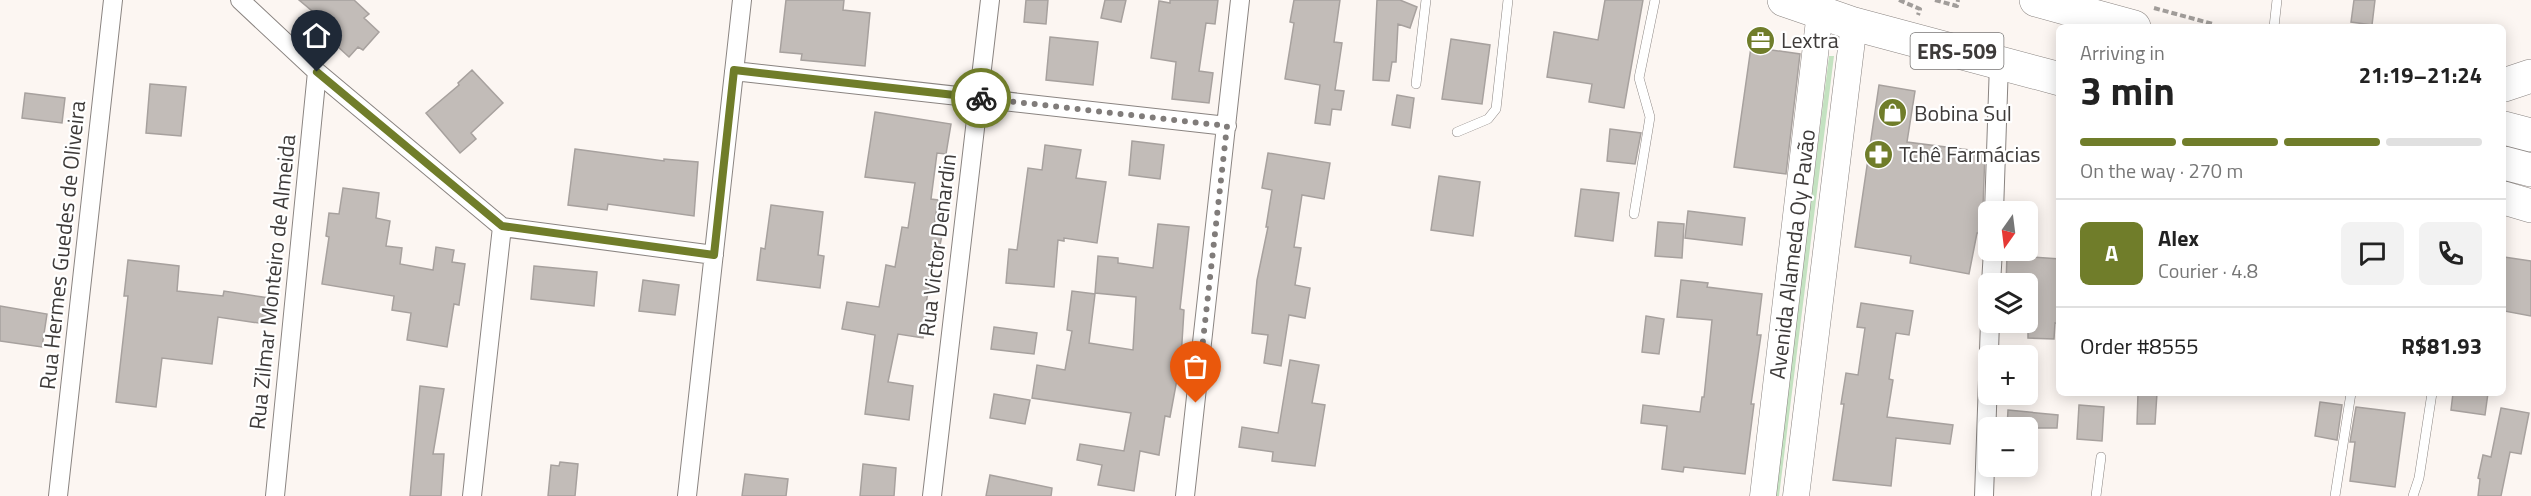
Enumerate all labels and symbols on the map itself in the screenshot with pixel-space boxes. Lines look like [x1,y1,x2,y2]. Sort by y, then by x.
pin [291,10,342,72]
place label: Lextra [1781,23,1839,57]
office icon: Lextra [1744,24,1776,56]
road number: ERS-509 [1910,33,2004,69]
courier [951,68,1011,128]
place label: Bobina Sul [1914,96,2012,130]
shop icon: Bobina Sul [1877,97,1909,129]
street label: Rua Hermes Guedes de Oliveira [30,99,94,391]
street label: Avenida Alameda Oy Pavão [1760,127,1824,381]
street label: Rua Zilmar Monteiro de Almeida [240,133,304,431]
place label: Tchê Farmácias [1899,137,2040,171]
pharmacy icon: Tchê Farmácias [1862,138,1894,170]
street label: Rua Victor Denardin [909,152,965,338]
north arrow [1978,201,2038,261]
pin [1170,341,1221,403]

